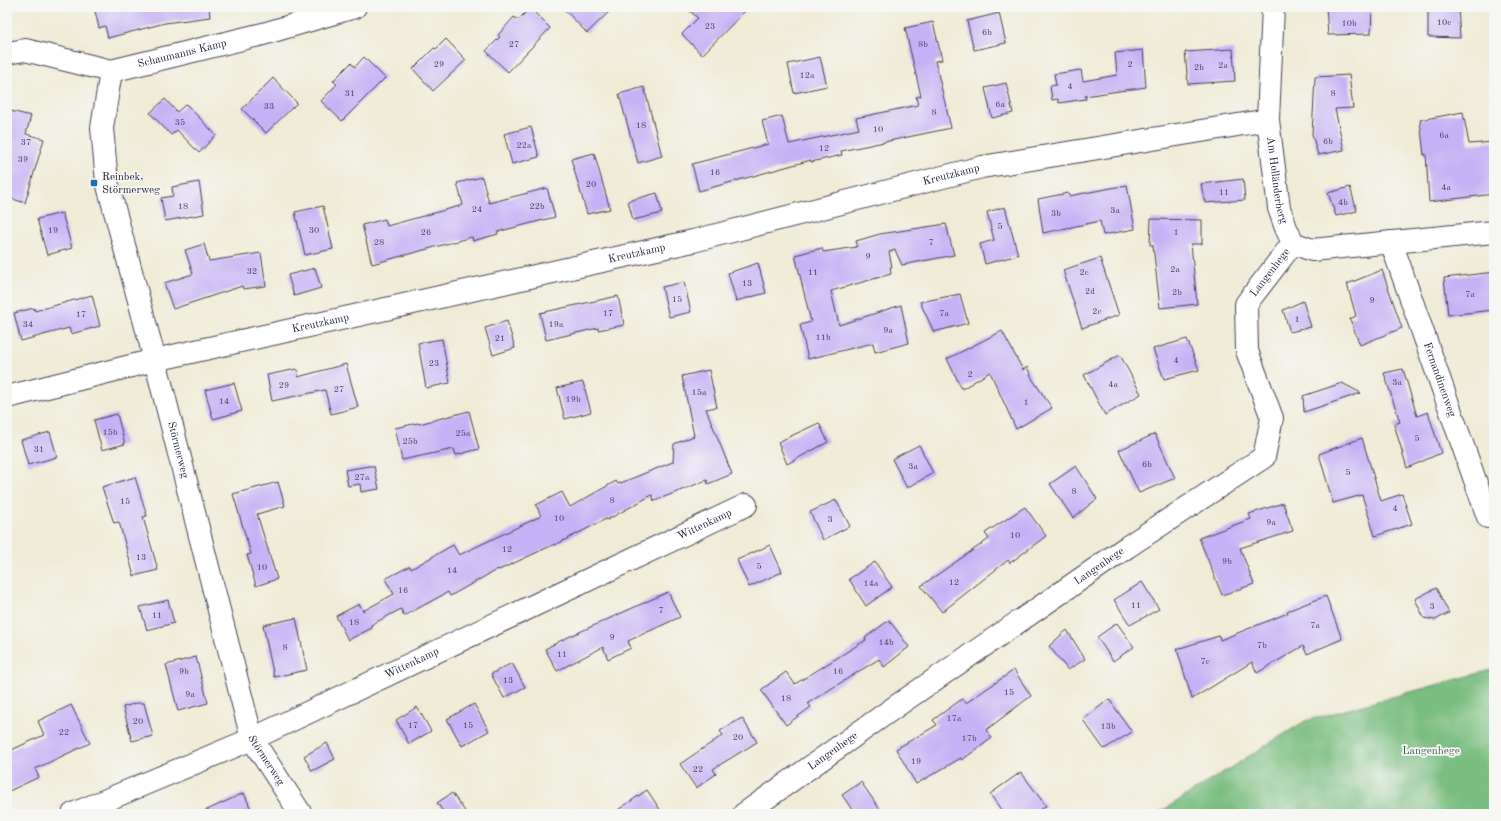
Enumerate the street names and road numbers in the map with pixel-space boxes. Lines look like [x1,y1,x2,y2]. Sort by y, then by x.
street label: Schaumanns Kamp [137,37,228,70]
street label: Am Holländerberg [1265,136,1290,225]
street label: Kreutzkamp [922,162,981,187]
street label: Kreutzkamp [607,242,667,265]
street label: Langenhege [1248,246,1292,299]
street label: Kreutzkamp [291,312,350,335]
street label: Fernandinenweg [1421,341,1458,418]
street label: Störmerweg [165,420,191,479]
street label: Wittenkamp [676,507,734,542]
street label: Langenhege [1072,545,1126,587]
street label: Wittenkamp [383,646,441,681]
street label: Langenhege [806,730,860,772]
street label: Störmerweg [246,734,286,788]

